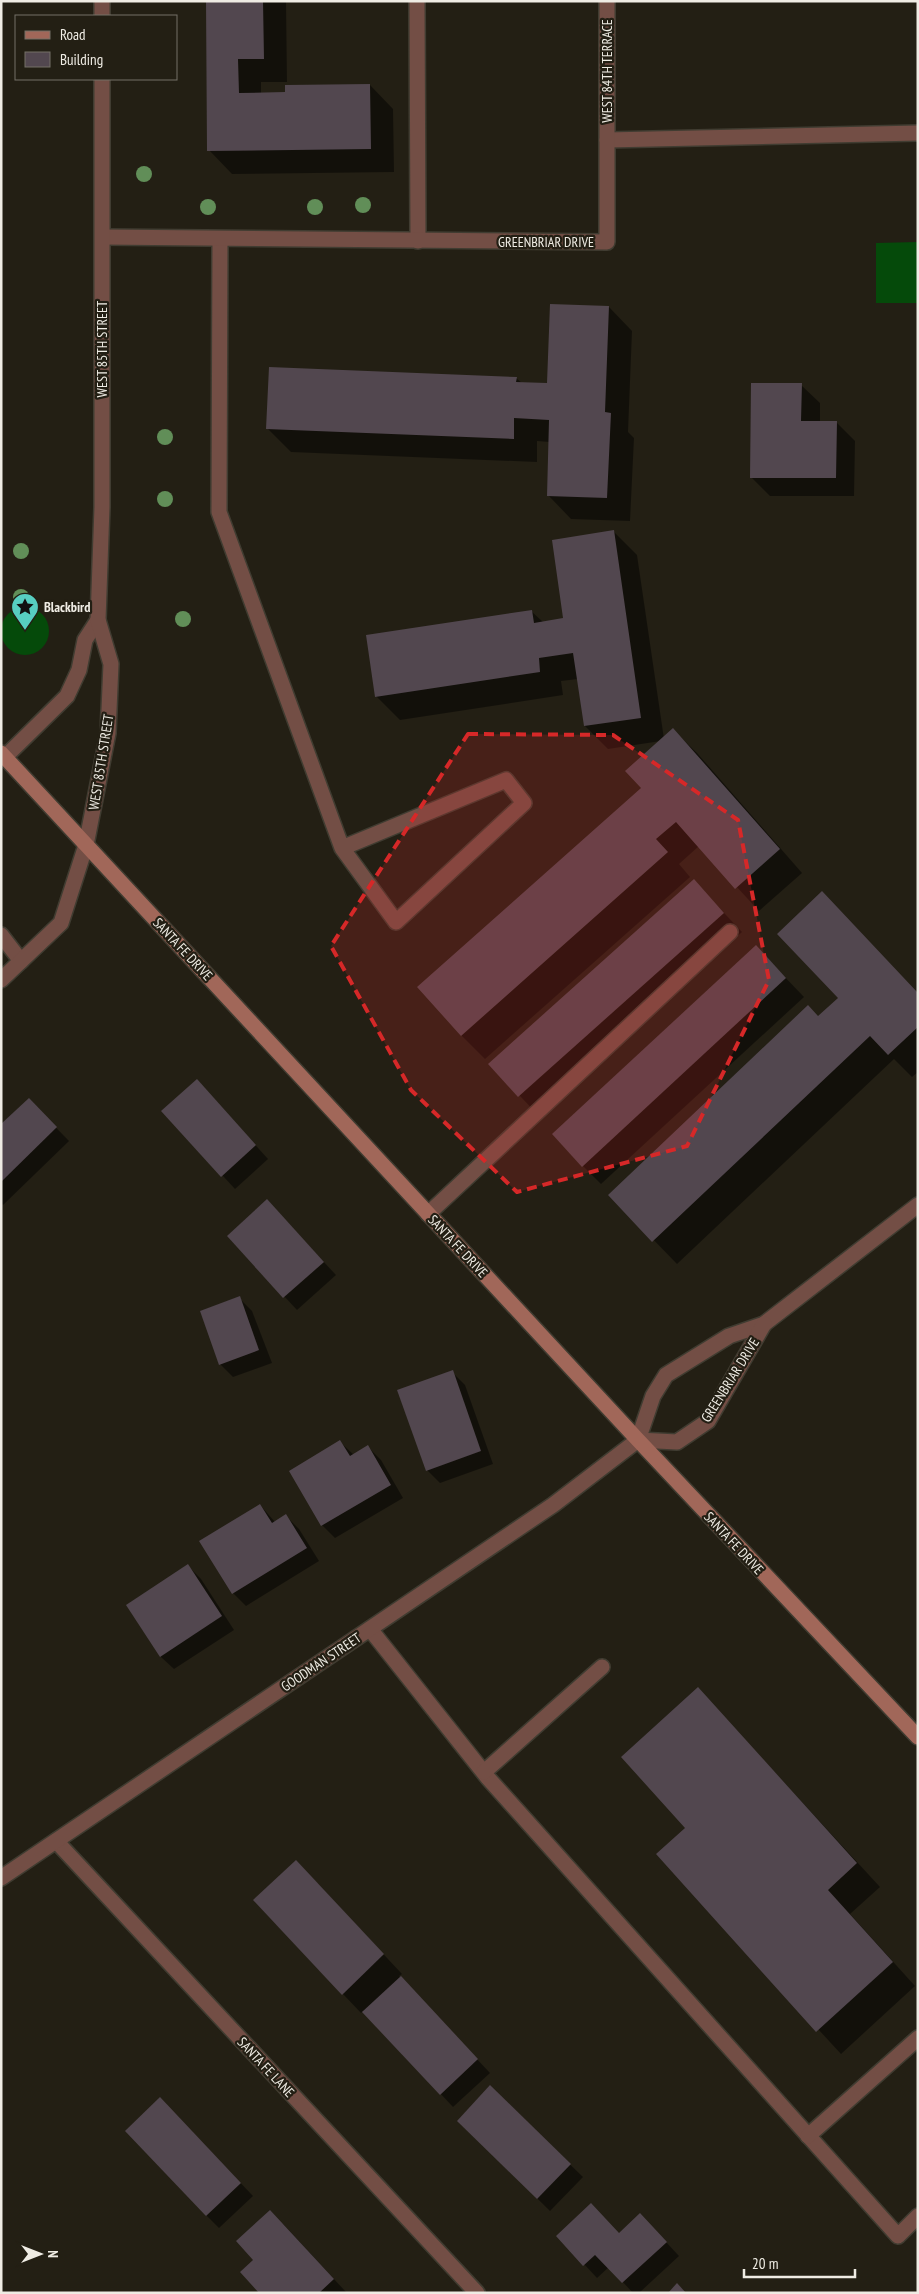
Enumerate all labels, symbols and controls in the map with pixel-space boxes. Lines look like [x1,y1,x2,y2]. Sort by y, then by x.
legend [15,15,178,80]
street label: WEST 84TH TERRACE [598,19,616,123]
text: Road [60,25,86,44]
text: Building [60,50,103,69]
street label: GREENBRIAR DRIVE [498,233,594,251]
street label: WEST 85TH STREET [93,300,111,397]
place icon: Blackbird [10,592,40,631]
place label: Blackbird [44,598,90,616]
street label: WEST 85TH STREET [85,712,118,811]
street label: SANTA FE DRIVE [149,914,217,984]
street label: SANTA FE DRIVE [424,1211,492,1281]
street label: GREENBRIAR DRIVE [697,1335,763,1425]
street label: SANTA FE DRIVE [700,1508,768,1578]
street label: GOODMAN STREET [277,1628,365,1695]
street label: SANTA FE LANE [234,2033,298,2101]
north arrow [15,2229,65,2279]
scale bar [744,2246,855,2278]
text: N [44,2250,62,2258]
text: 20 m [752,2254,778,2273]

